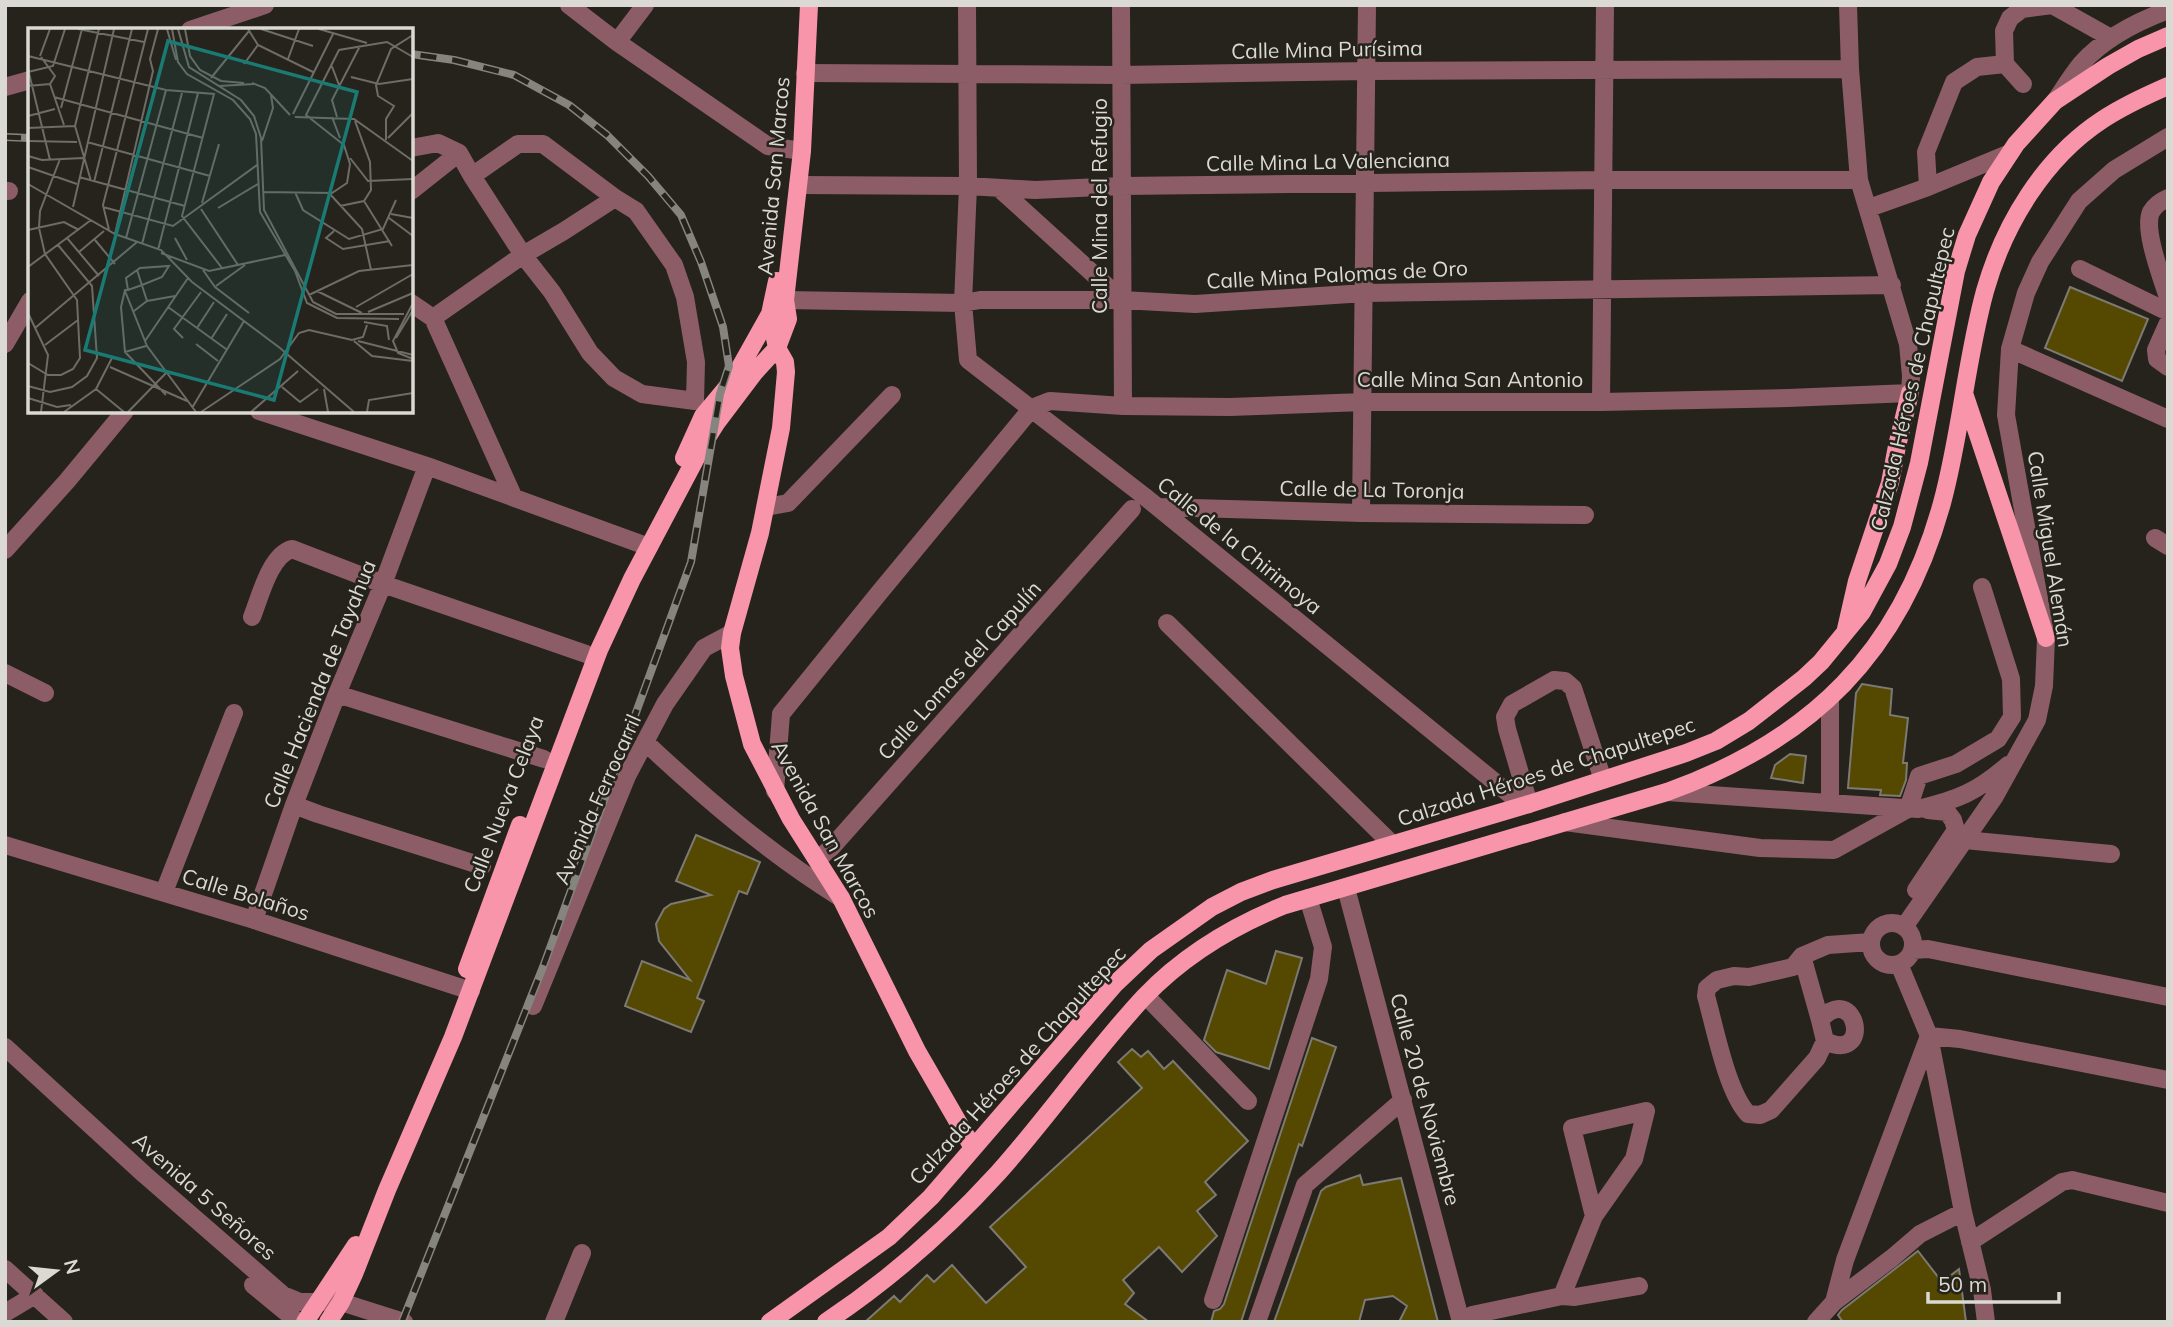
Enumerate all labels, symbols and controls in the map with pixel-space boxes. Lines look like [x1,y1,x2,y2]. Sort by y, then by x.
inset map [28,28,413,413]
street label: Calle Mina Purísima [1231,34,1423,64]
street label: Avenida San Marcos [751,76,795,276]
street label: Calle Mina del Refugio [1086,98,1112,314]
street label: Calle Mina La Valenciana [1206,146,1450,176]
street label: Calzada Héroes de Chapultepec [1864,224,1960,534]
street label: Calle Mina Palomas de Oro [1206,254,1468,294]
street label: Calle Mina San Antonio [1357,366,1583,392]
street label: Calle Miguel Alemán [2023,449,2079,649]
street label: Calle de la Chirimoya [1152,471,1328,619]
street label: Calle de La Toronja [1279,474,1465,504]
street label: Calle Hacienda de Tayahua [257,556,381,812]
street label: Calle Lomas del Capulín [872,575,1046,765]
street label: Avenida Ferrocarril [548,710,646,888]
street label: Calzada Héroes de Chapultepec [1394,710,1698,832]
street label: Calle Nueva Celaya [457,712,549,896]
street label: Avenida San Marcos [766,735,886,923]
street label: Calle Bolaños [179,862,313,926]
street label: Calzada Héroes de Chapultepec [903,941,1131,1189]
street label: Calle 20 de Noviembre [1385,990,1467,1208]
street label: Avenida 5 Señores [128,1127,282,1265]
north arrow [21,1236,91,1306]
text: N [59,1257,86,1277]
scale bar [1928,1260,2059,1304]
text: 50 m [1938,1271,1987,1297]

